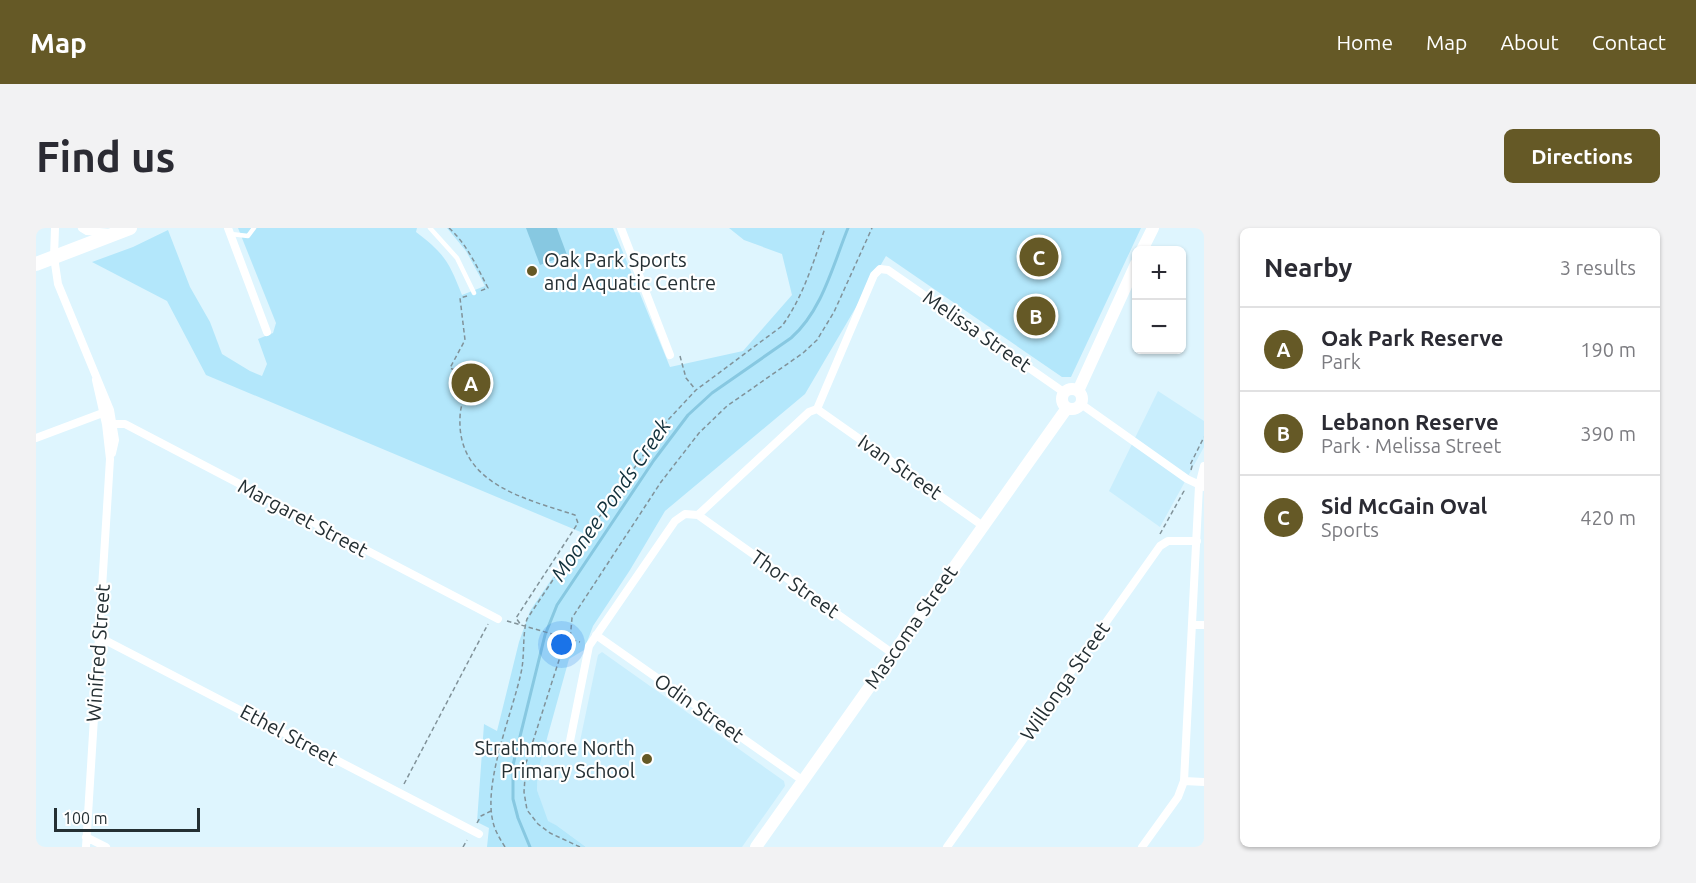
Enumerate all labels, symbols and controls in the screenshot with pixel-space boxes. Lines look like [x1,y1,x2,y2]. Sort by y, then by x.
text: Map [30,27,87,58]
text: Home [1336,30,1393,54]
text: Map [1426,30,1467,54]
text: About [1500,30,1559,54]
text: Contact [1592,30,1666,54]
button: Directions [1504,129,1660,183]
text: Find us [36,133,175,180]
pin: C [1020,234,1058,279]
map controls [1132,246,1186,354]
button: + [1132,246,1186,300]
place label: Oak Park Sports and Aquatic Centre [544,248,716,294]
text: Nearby [1264,253,1352,282]
text: 3 results [1560,256,1636,279]
marker: Oak Park Sports and Aquatic Centre [525,264,539,278]
street label: Melissa Street [919,285,1036,376]
pin: B [1016,294,1056,338]
button: − [1132,300,1186,354]
text: Oak Park Reserve [1321,325,1504,350]
text: A [1276,338,1291,361]
text: 190 m [1580,338,1636,361]
text: Park [1321,350,1361,373]
pin: A [452,360,490,406]
text: Lebanon Reserve [1321,409,1499,434]
water label: Moonee Ponds Creek [545,414,675,585]
text: B [1277,422,1290,445]
text: 390 m [1580,422,1636,445]
street label: Ivan Street [854,429,947,504]
text: Park · Melissa Street [1321,434,1501,457]
street label: Margaret Street [234,474,372,562]
text: Sid McGain Oval [1321,493,1487,518]
text: C [1277,506,1290,529]
text: 420 m [1580,506,1636,529]
text: Sports [1321,518,1379,541]
street label: Thor Street [747,545,844,622]
street label: Mascoma Street [860,561,962,693]
street label: Winifred Street [81,583,114,723]
street label: Willonga Street [1015,617,1114,744]
your location [547,630,576,659]
street label: Odin Street [650,668,749,747]
street label: Ethel Street [237,699,342,770]
place label: Strathmore North Primary School [475,736,635,782]
marker: Strathmore North Primary School [640,752,654,766]
scale bar [54,805,200,832]
text: 100 m [63,809,108,827]

